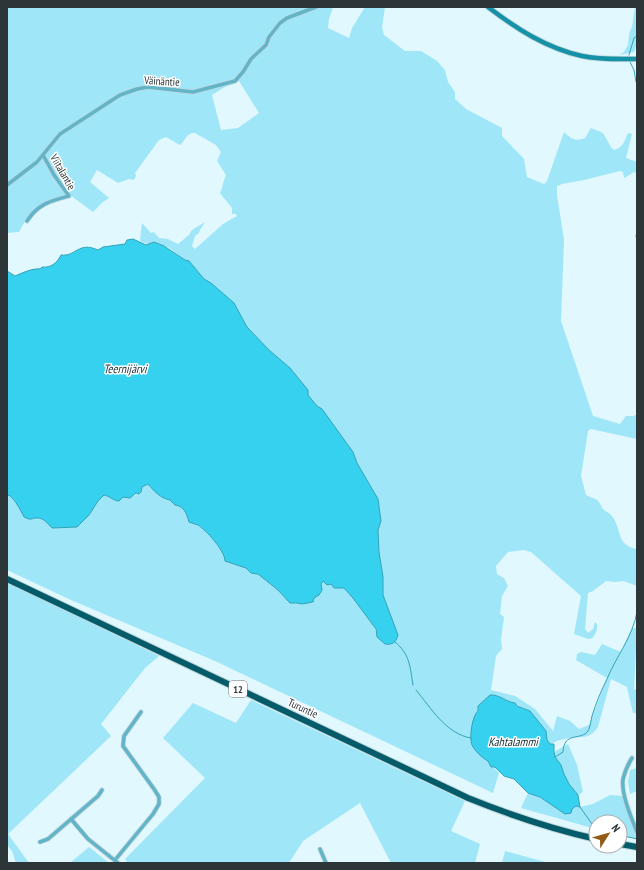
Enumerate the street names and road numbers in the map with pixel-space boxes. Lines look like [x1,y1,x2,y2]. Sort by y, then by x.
street label: Väinäntie [143,73,181,89]
street label: Viitalantie [47,151,79,193]
road number: 12 [229,681,247,697]
street label: Turuntie [286,695,321,721]

